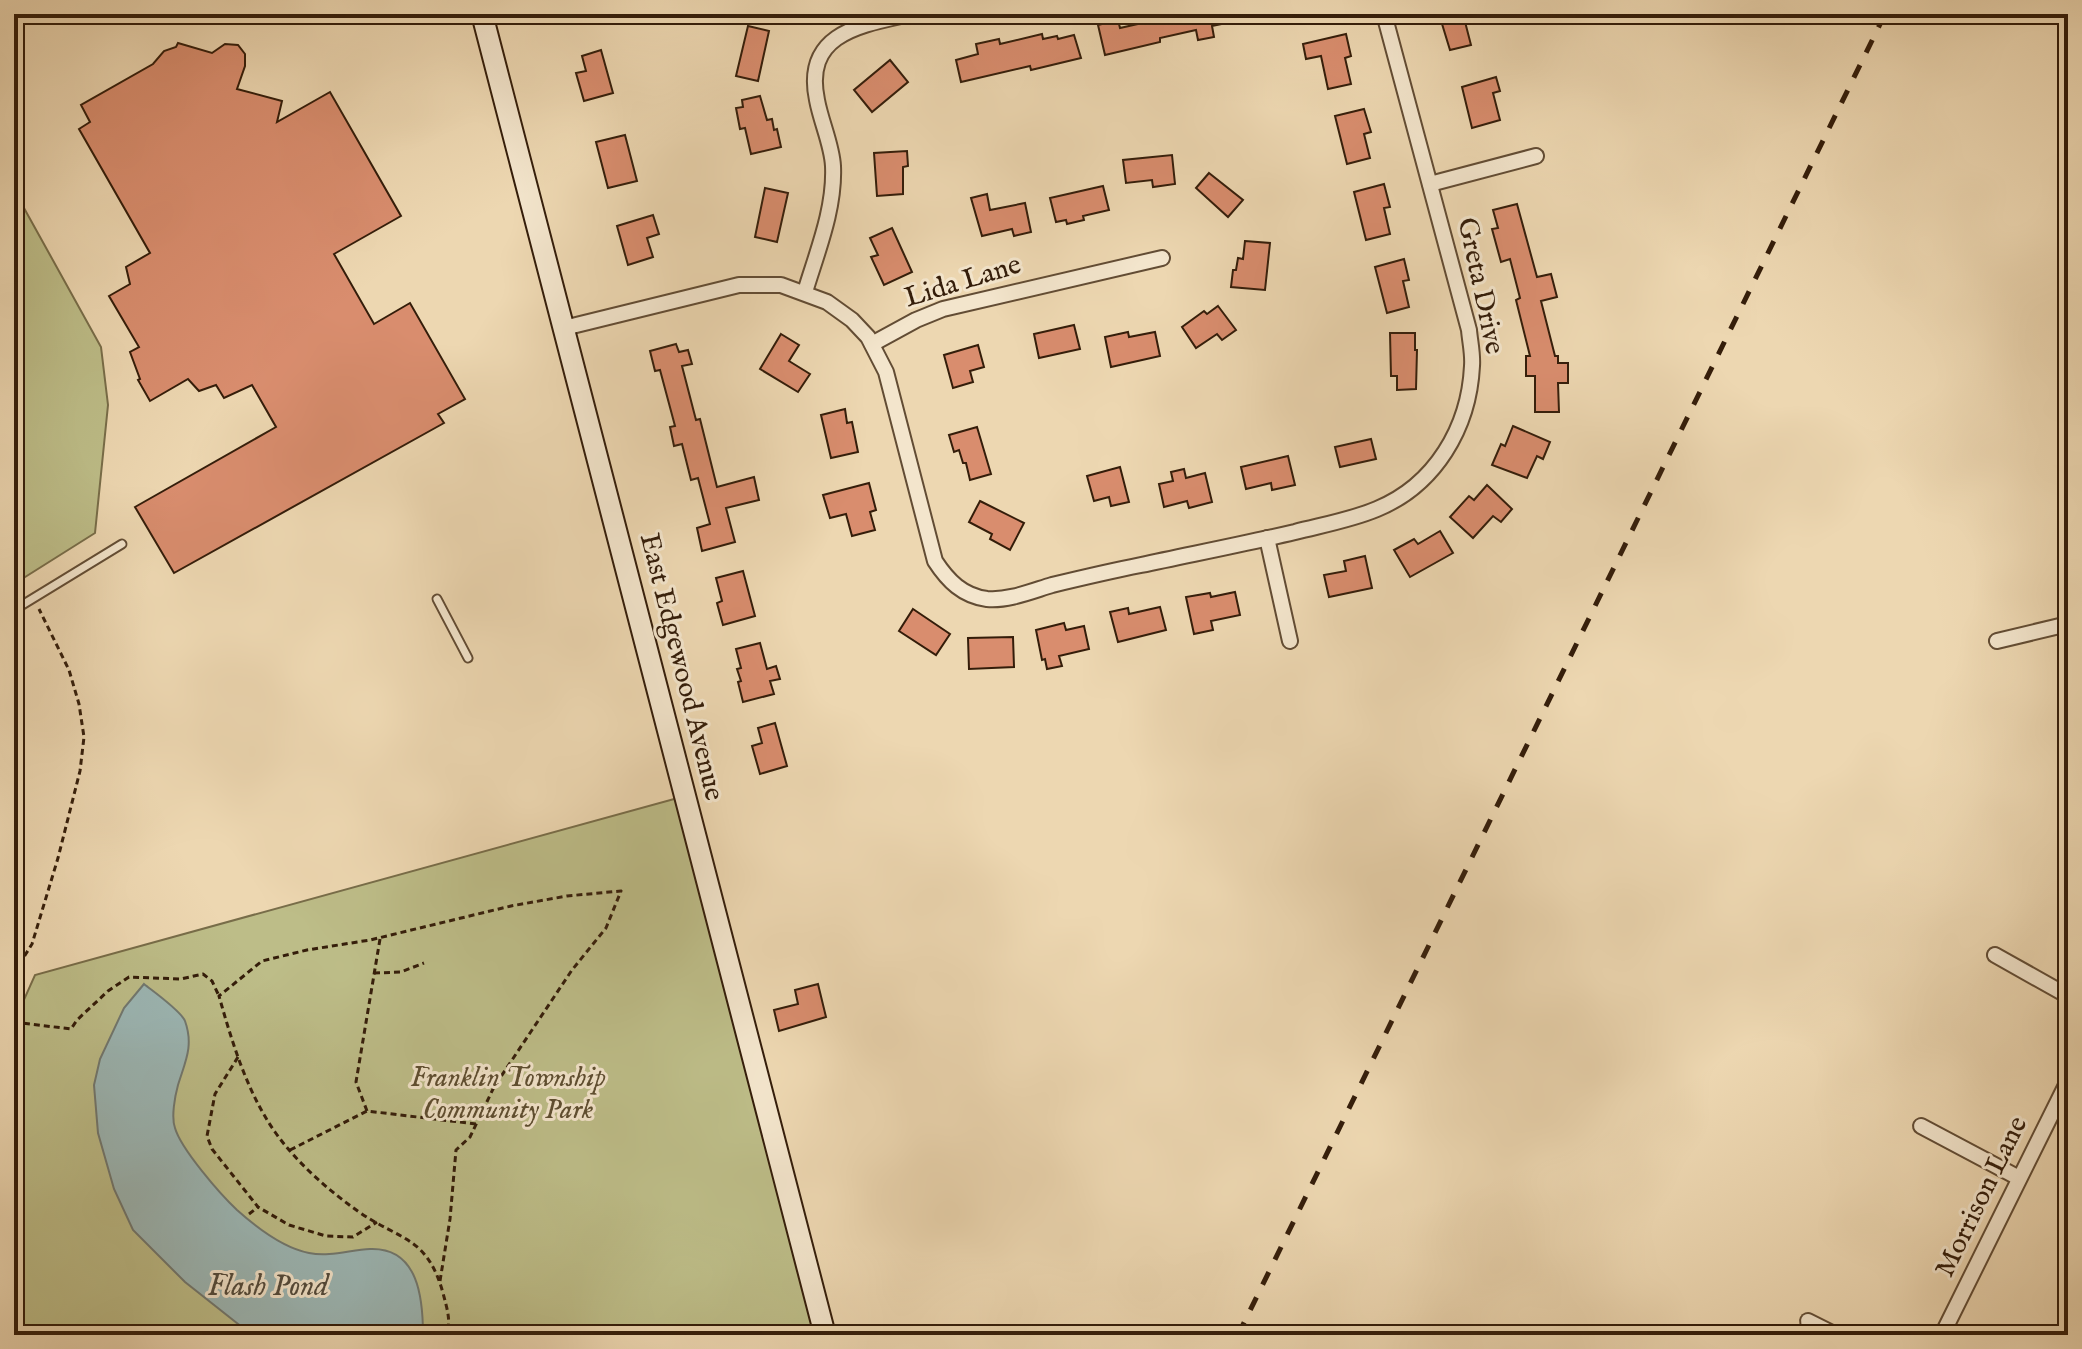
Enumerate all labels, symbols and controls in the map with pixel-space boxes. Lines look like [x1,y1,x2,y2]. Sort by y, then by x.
street label: Greta Drive [1448,215,1512,357]
street label: Lida Lane [900,248,1026,316]
street label: East Edgewood Avenue [631,530,731,805]
park label: Franklin Township Community Park [410,1061,606,1128]
street label: Morrison Lane [1928,1111,2036,1283]
water label: Flash Pond [208,1268,330,1306]

